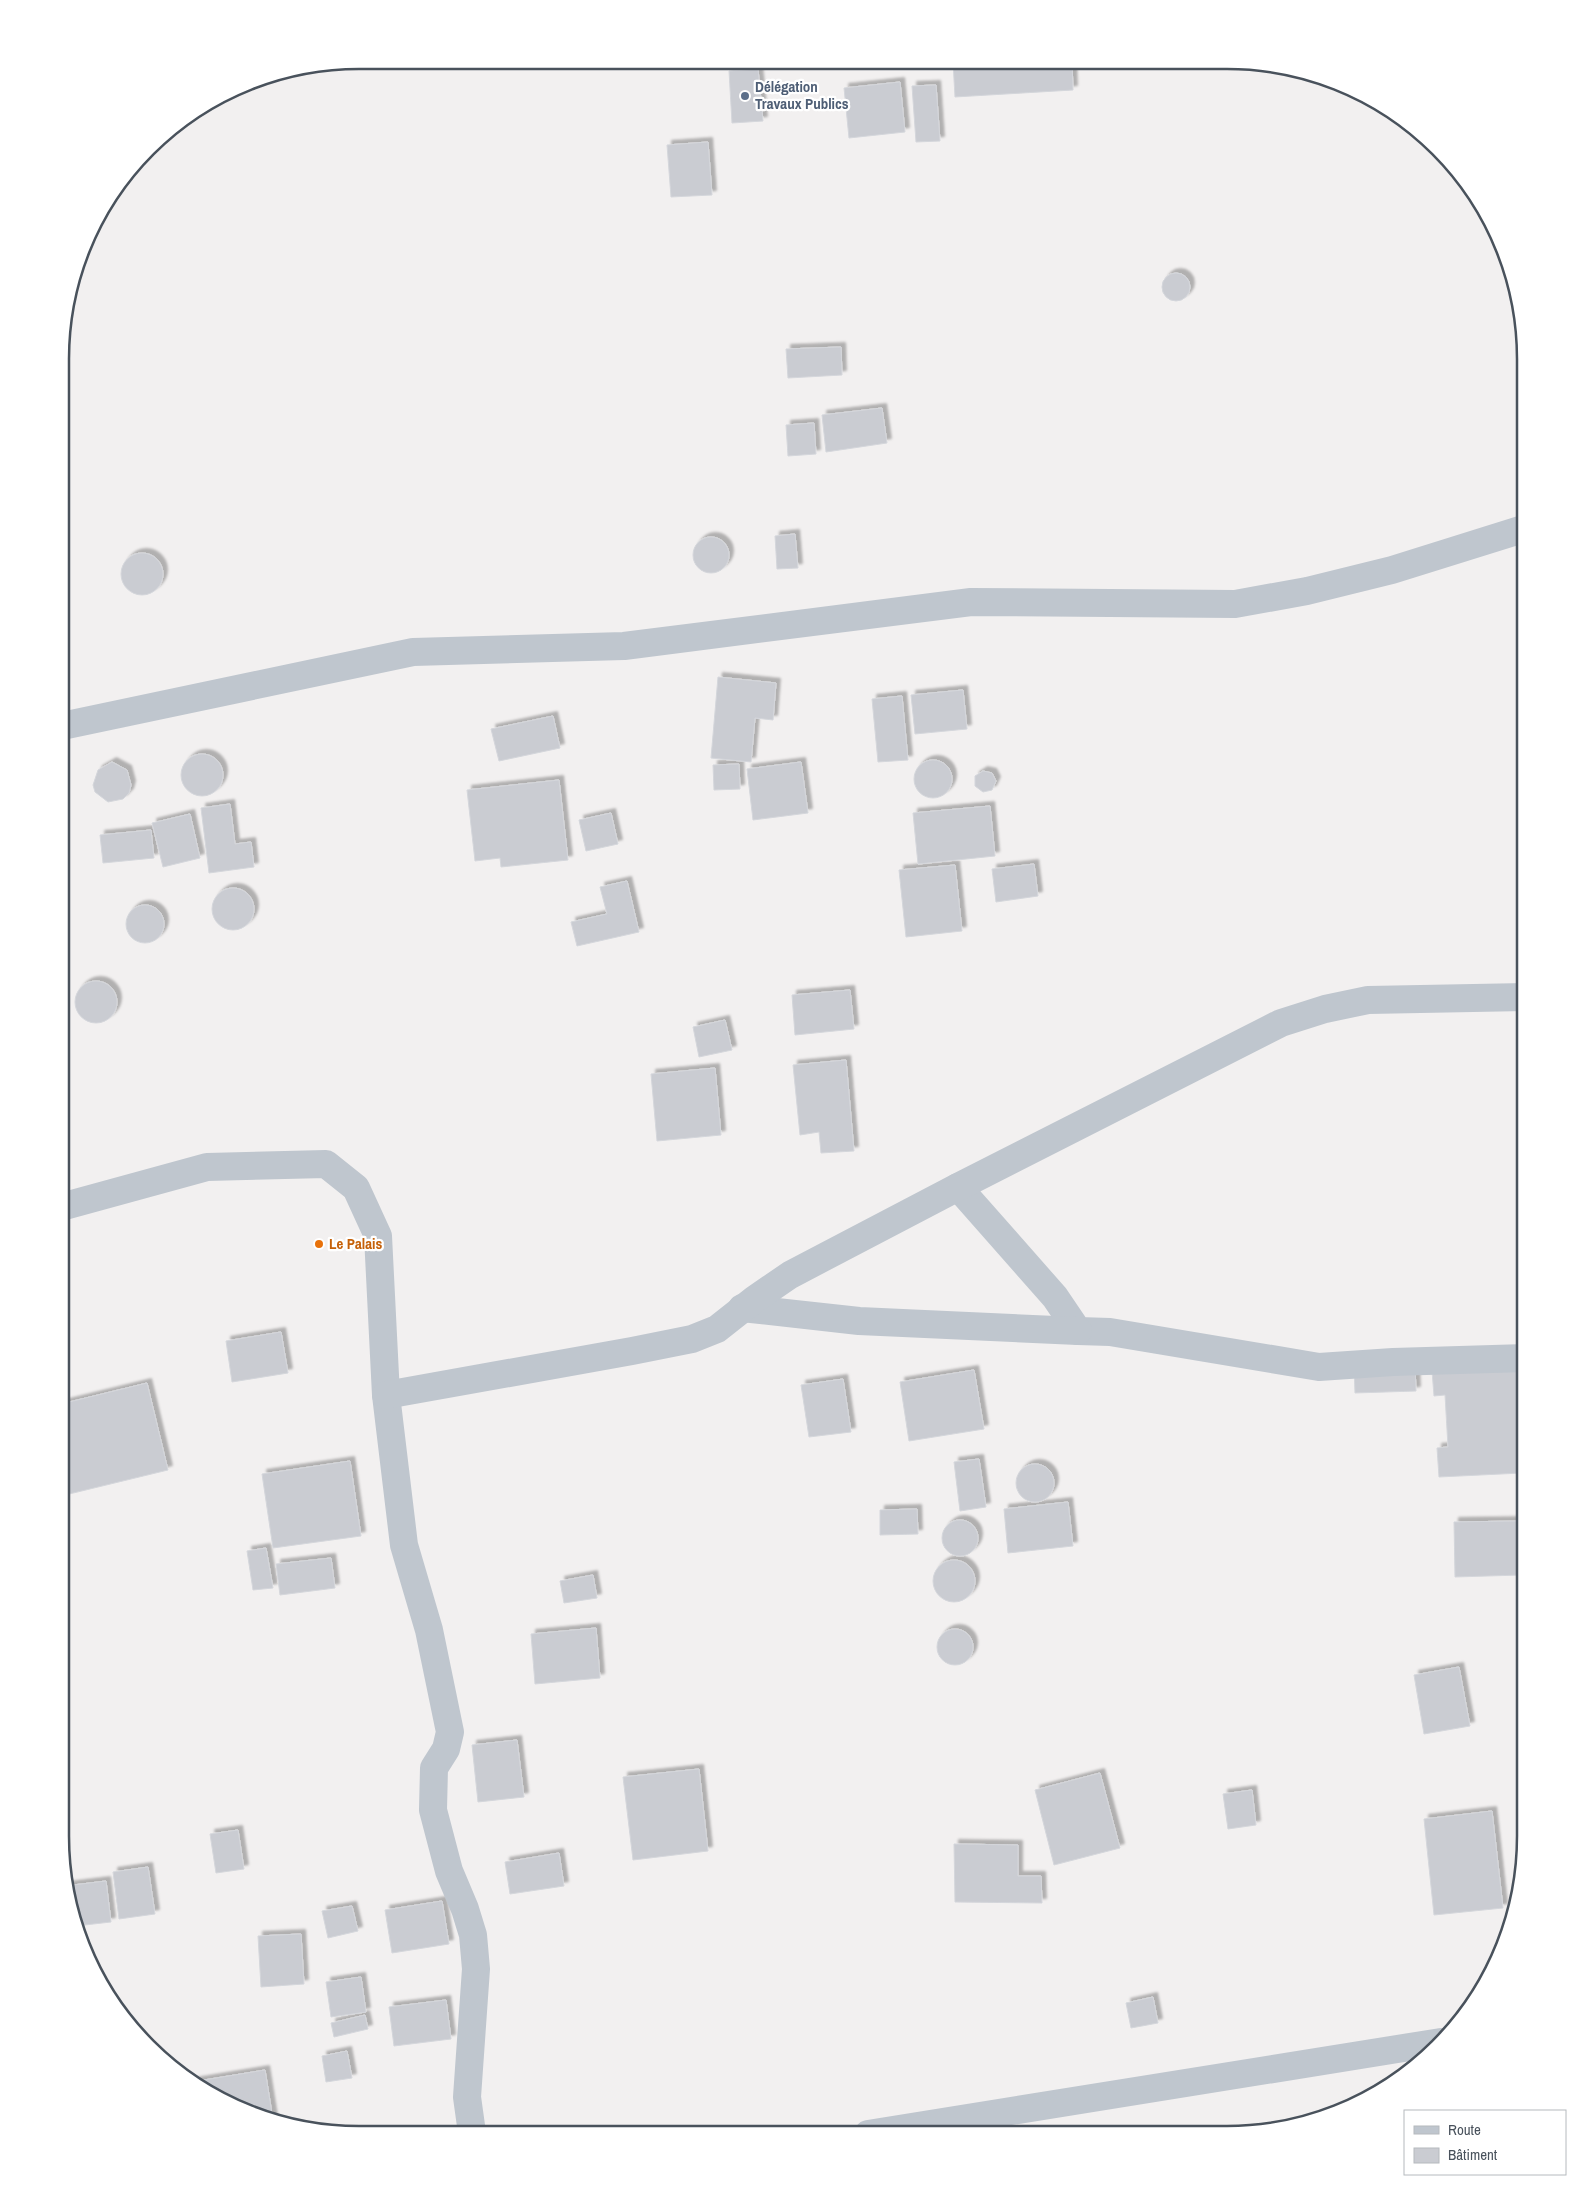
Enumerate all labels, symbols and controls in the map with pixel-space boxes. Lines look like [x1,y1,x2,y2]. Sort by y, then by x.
place label: Délégation Travaux Publics [755,76,849,114]
marker: Délégation Travaux Publics [739,90,751,102]
place label: Le Palais [329,1233,383,1254]
marker: Le Palais [313,1238,325,1250]
legend [1404,2110,1566,2175]
text: Route [1448,2119,1481,2140]
text: Bâtiment [1448,2144,1498,2165]

